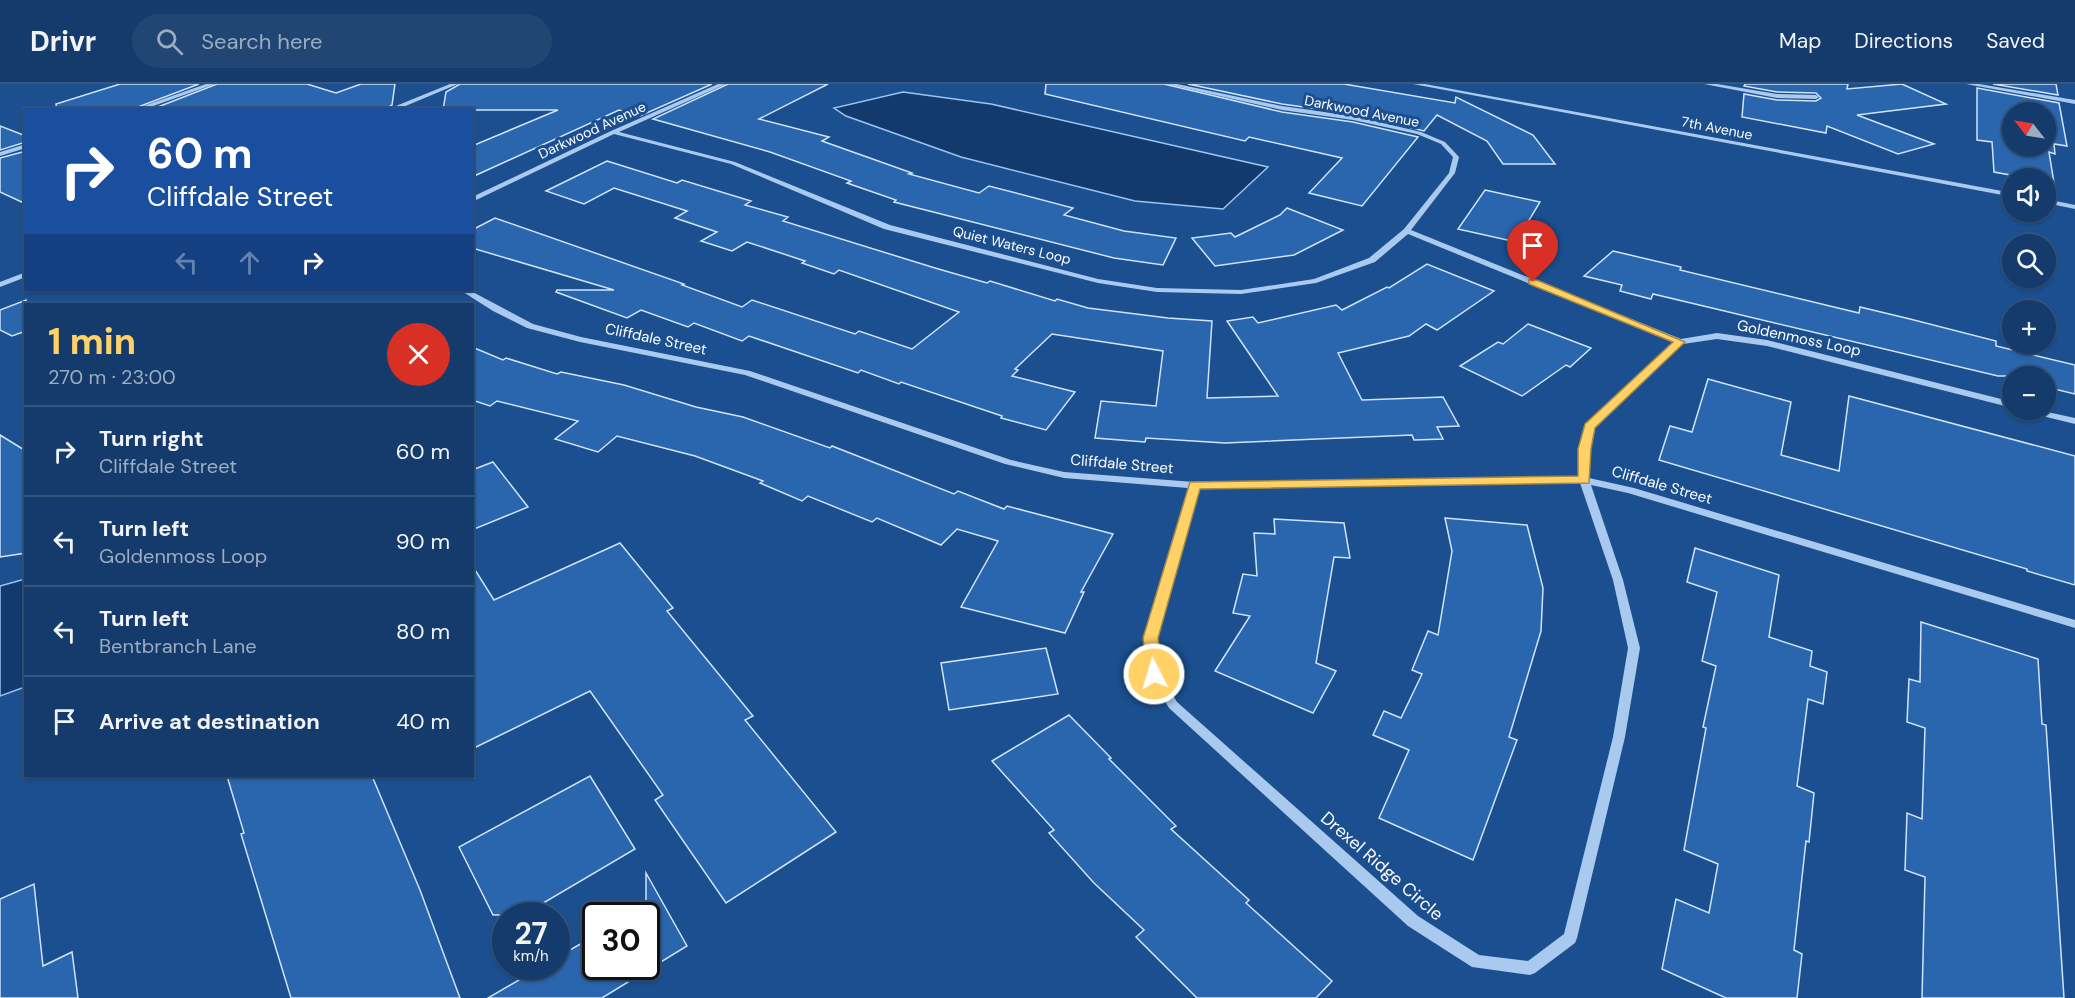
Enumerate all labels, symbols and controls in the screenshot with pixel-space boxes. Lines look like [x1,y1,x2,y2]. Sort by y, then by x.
search box [132,14,552,68]
text: Drivr [30,23,96,60]
icon: search [153,25,186,58]
text: Search here [201,27,323,56]
text: Map [1779,27,1821,55]
text: Directions [1854,27,1953,55]
text: Saved [1986,27,2045,55]
street label: Darkwood Avenue [1303,91,1421,131]
street label: Darkwood Avenue [535,97,649,163]
north arrow [2002,102,2056,156]
map controls [2002,102,2056,420]
street label: 7th Avenue [1680,112,1754,144]
text: 60 m [147,126,253,181]
icon: right [48,132,126,210]
button: sound [2002,168,2056,222]
text: Cliffdale Street [147,179,333,214]
pin [1507,220,1558,282]
street label: Quiet Waters Loop [951,222,1073,268]
icon: arrive [1516,229,1549,262]
button: search [2002,234,2056,288]
icon: left [170,246,203,279]
icon: ahead [233,246,266,279]
icon: right [296,246,329,279]
button: + [2002,300,2056,354]
street label: Goldenmoss Loop [1735,315,1863,361]
text: 1 min [48,318,136,365]
street label: Cliffdale Street [603,318,709,360]
button: close [387,323,450,386]
text: 270 m · 23:00 [48,364,176,390]
button: − [2002,366,2056,420]
text: Turn right [99,424,204,453]
icon: right [48,435,81,468]
text: 60 m [396,437,450,466]
street label: Cliffdale Street [1070,450,1175,478]
text: Cliffdale Street [99,453,237,479]
street label: Cliffdale Street [1609,461,1715,509]
text: Turn left [99,514,189,543]
icon: left [48,525,81,558]
text: 90 m [396,527,450,556]
text: Goldenmoss Loop [99,543,267,569]
text: Turn left [99,604,189,633]
icon: left [48,615,81,648]
text: 80 m [396,617,450,646]
text: Bentbranch Lane [99,633,257,659]
position arrow [1122,642,1186,706]
icon: arrive [48,705,81,738]
text: Arrive at destination [99,707,320,736]
text: 40 m [396,707,450,736]
street label: Drexel Ridge Circle [1316,806,1448,926]
speed limit sign: 30 [582,902,660,980]
text: 27 [514,914,548,953]
text: km/h [513,946,549,966]

